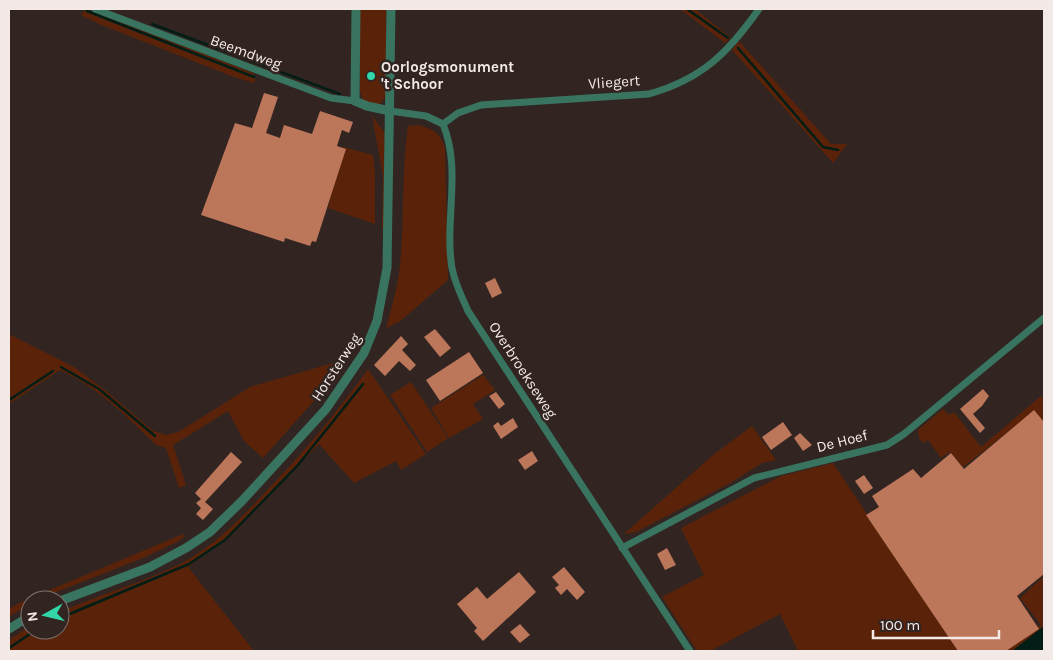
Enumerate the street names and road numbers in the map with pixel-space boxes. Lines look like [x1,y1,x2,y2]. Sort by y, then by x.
street label: Beemdweg [208,31,285,73]
street label: Vliegert [587,71,641,93]
street label: Overbroekseweg [485,318,561,422]
street label: Horsterweg [307,329,365,404]
street label: De Hoef [814,426,870,456]

